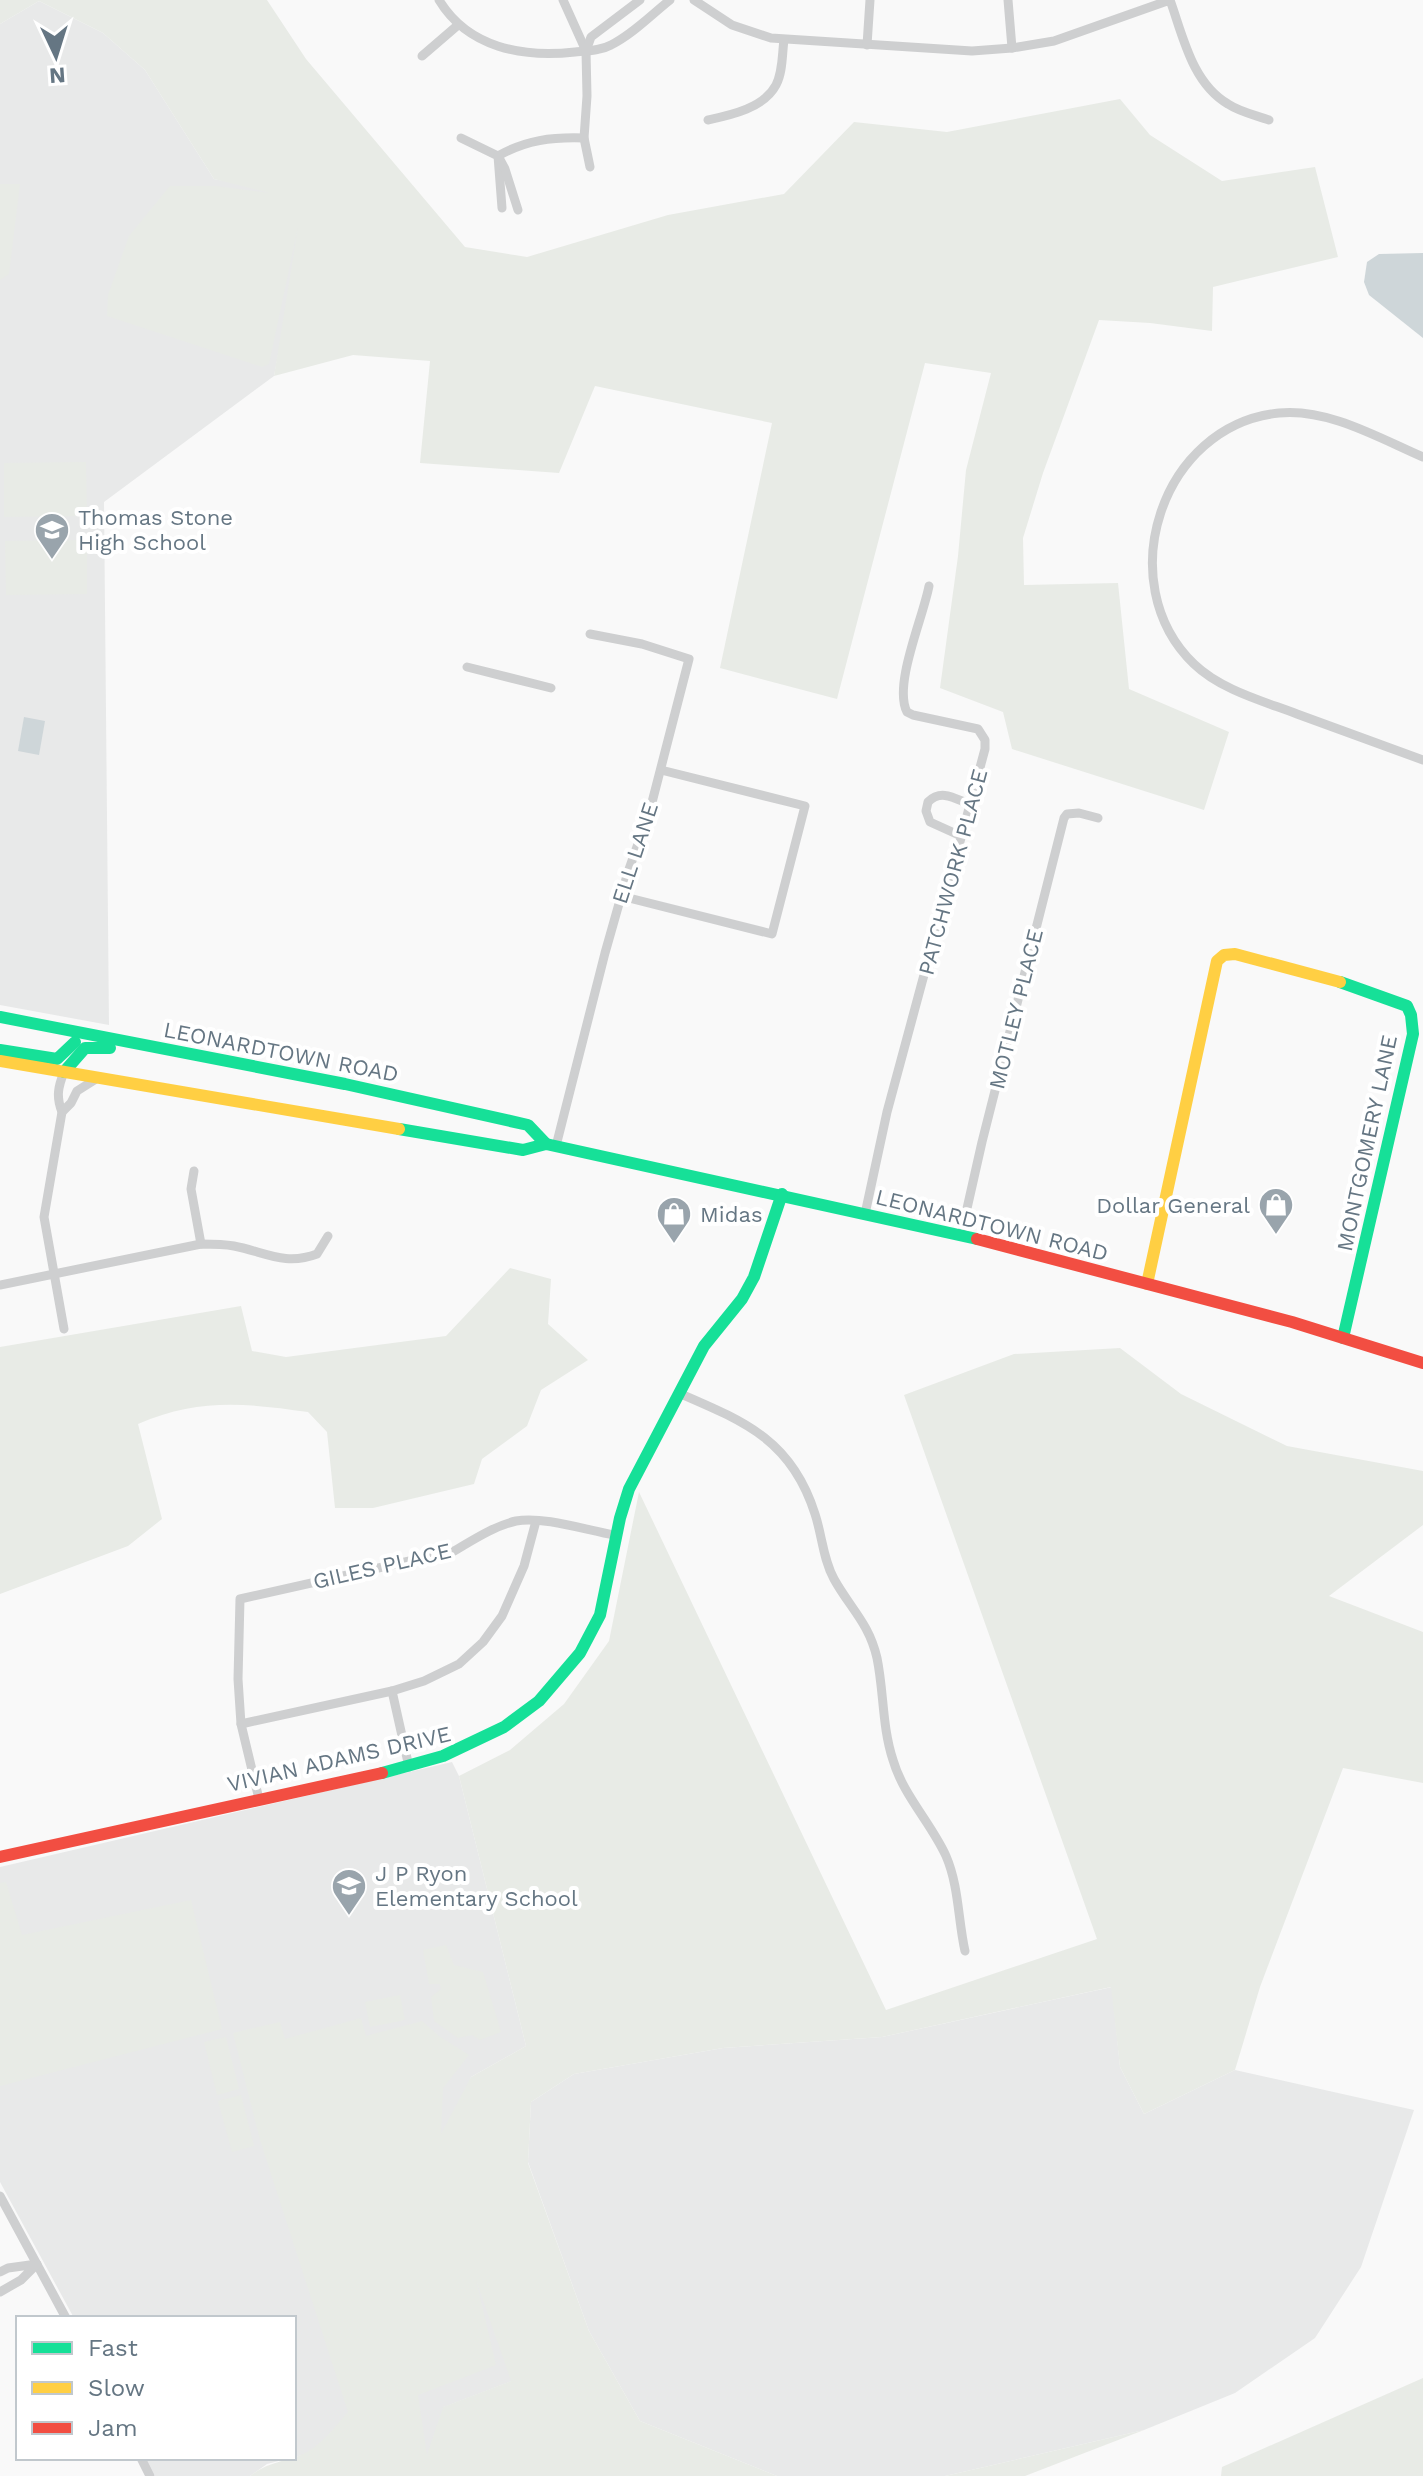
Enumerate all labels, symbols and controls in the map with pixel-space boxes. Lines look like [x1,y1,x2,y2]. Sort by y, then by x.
north arrow [16,16,96,96]
text: N [48,62,66,88]
place label: Thomas Stone High School [78,505,233,555]
school or university icon: Thomas Stone High School [33,511,71,561]
street label: PATCHWORK PLACE [913,766,993,978]
street label: ELL LANE [607,799,663,907]
street label: MOTLEY PLACE [984,926,1048,1092]
street label: LEONARDTOWN ROAD [161,1017,401,1087]
street label: MONTGOMERY LANE [1332,1033,1402,1253]
street label: LEONARDTOWN ROAD [873,1184,1111,1266]
shop icon: Dollar General [1257,1186,1295,1236]
place label: Dollar General [1096,1193,1250,1218]
shop icon: Midas [655,1195,693,1245]
place label: Midas [700,1202,762,1227]
street label: GILES PLACE [311,1538,453,1594]
street label: VIVIAN ADAMS DRIVE [225,1721,453,1797]
place label: J P Ryon Elementary School [375,1861,578,1911]
school or university icon: J P Ryon Elementary School [330,1867,368,1917]
legend [16,2316,296,2460]
text: Fast [88,2334,138,2362]
text: Slow [88,2374,145,2402]
text: Jam [88,2414,138,2442]

